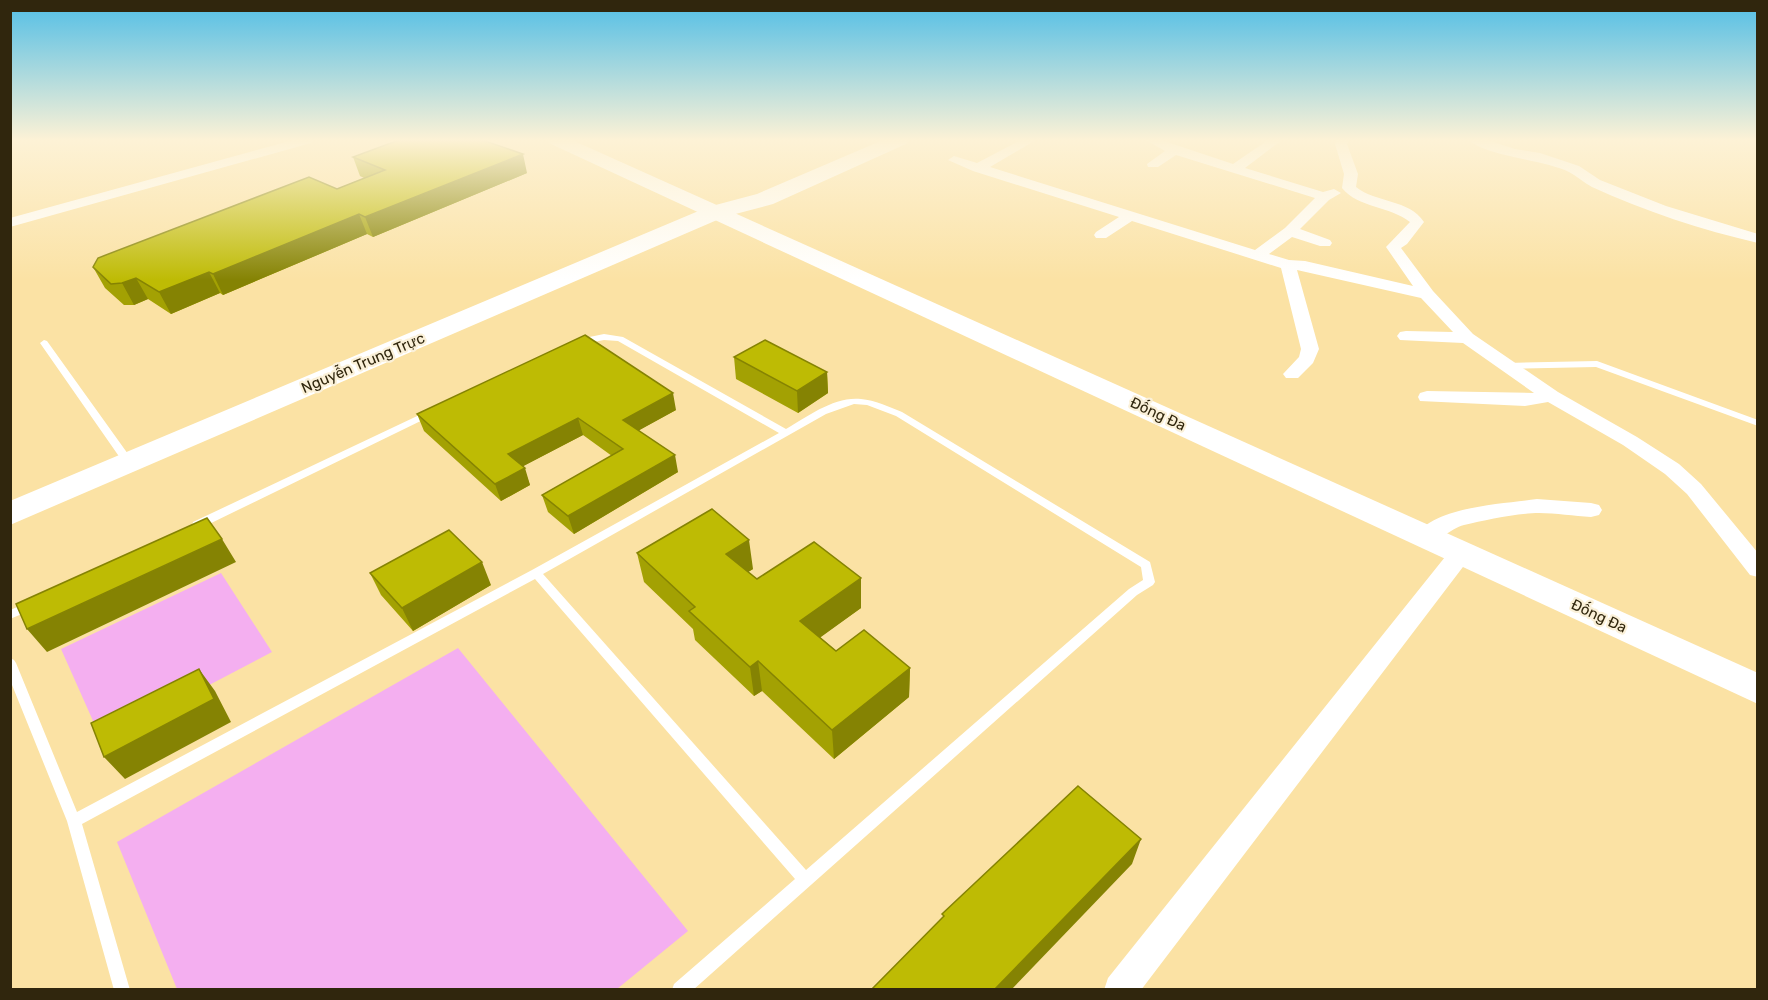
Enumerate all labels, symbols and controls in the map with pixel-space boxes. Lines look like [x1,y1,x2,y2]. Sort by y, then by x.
street label: Nguyễn Trung Trực [299,329,427,397]
street label: Đống Đa [1127,393,1189,435]
street label: Đống Đa [1568,595,1630,637]

